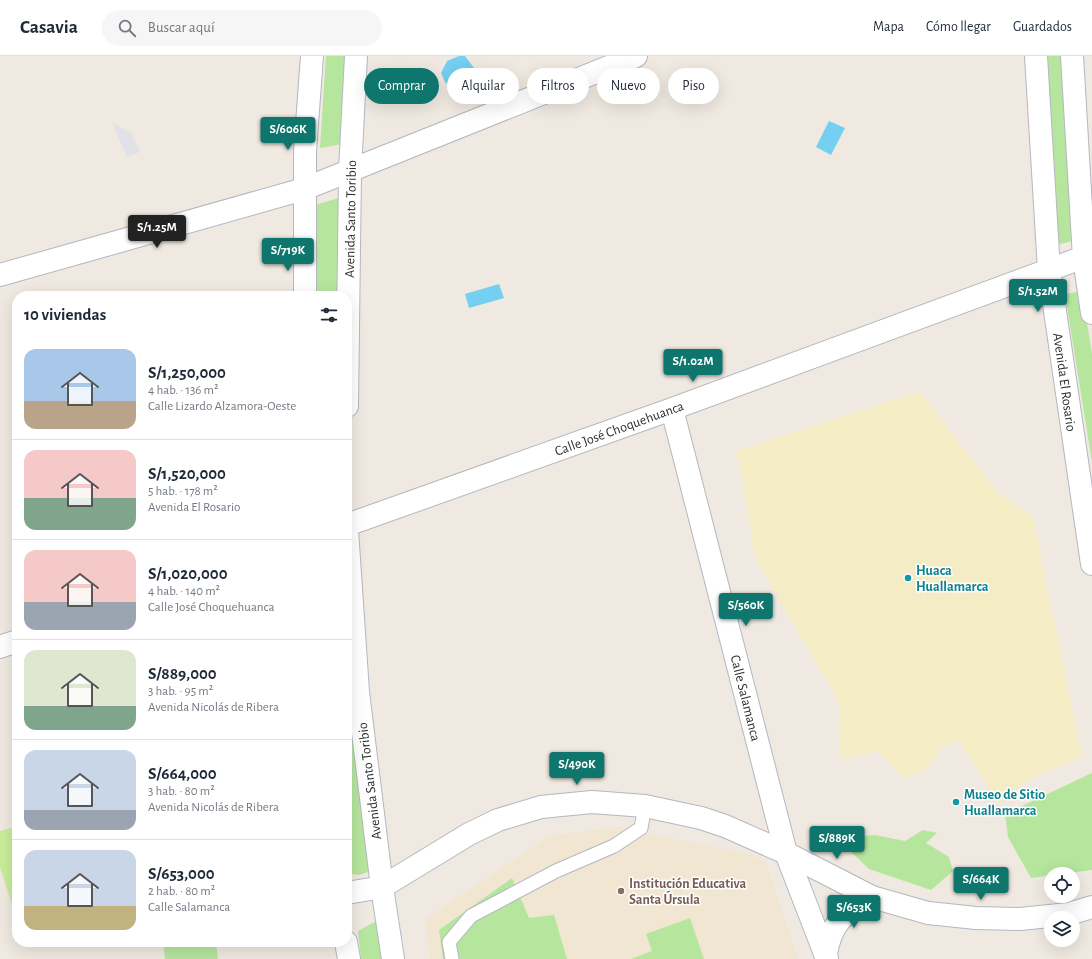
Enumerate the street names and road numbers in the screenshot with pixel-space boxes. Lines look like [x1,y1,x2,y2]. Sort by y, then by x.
street label: Avenida Santo Toribio [343,160,359,278]
street label: Avenida El Rosario [1050,332,1078,433]
street label: Calle José Choquehuanca [553,399,686,459]
street label: Calle Salamanca [728,654,763,743]
street label: Avenida Santo Toribio [356,721,384,840]

